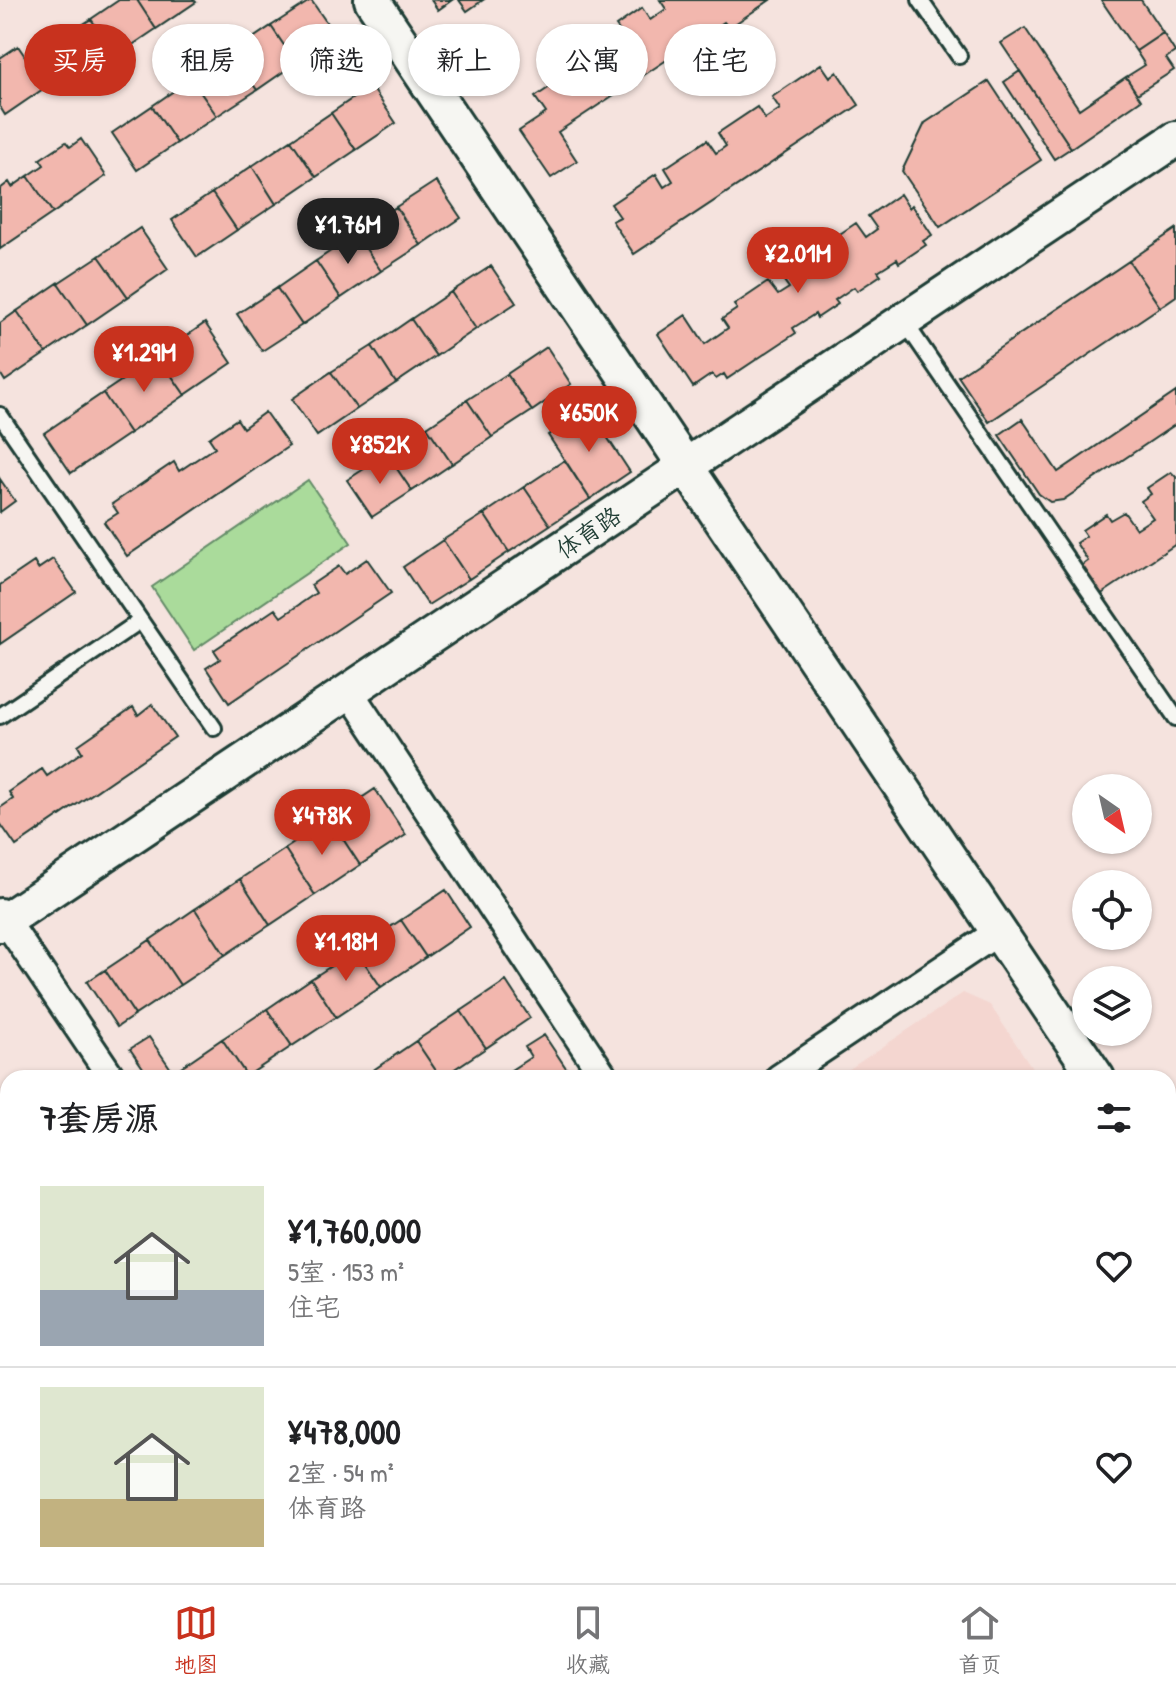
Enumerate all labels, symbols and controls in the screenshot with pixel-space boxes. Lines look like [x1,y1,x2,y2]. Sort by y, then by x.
chip: 买房 [24,24,136,96]
chip: 租房 [152,24,264,96]
chip: 筛选 [280,24,392,96]
chip: 新上 [408,24,520,96]
chip: 公寓 [536,24,648,96]
chip: 住宅 [664,24,776,96]
pin: ¥1.76M [283,198,413,266]
text: ¥1.76M [315,206,381,241]
pin: ¥2.01M [733,227,863,295]
text: ¥2.01M [765,235,831,270]
pin: ¥1.29M [79,326,209,394]
text: ¥1.29M [112,334,176,369]
pin: ¥650K [533,386,645,454]
text: ¥650K [560,394,618,429]
pin: ¥852K [324,418,436,486]
text: ¥852K [350,426,410,461]
street label: 体育路 [549,499,627,565]
north arrow [1072,774,1152,854]
map controls [1072,774,1152,1046]
pin: ¥478K [266,789,378,857]
text: ¥478K [292,797,352,832]
button: locate [1072,870,1152,950]
pin: ¥1.18M [281,915,411,983]
text: ¥1.18M [314,923,378,958]
button: layers [1072,966,1152,1046]
text: 7套房源 [40,1095,159,1141]
icon: filters [1092,1096,1136,1140]
text: ¥1,760,000 [288,1208,421,1254]
icon: home [104,1218,200,1314]
icon: heart [1092,1244,1136,1288]
text: 5室 · 153 m² [288,1254,404,1289]
text: 住宅 [288,1289,340,1324]
text: ¥478,000 [288,1409,401,1455]
icon: home [104,1419,200,1515]
icon: heart [1092,1445,1136,1489]
text: 2室 · 54 m² [288,1455,394,1490]
text: 体育路 [288,1490,366,1525]
tab: 地图 [174,1601,218,1679]
tab: 收藏 [566,1601,610,1679]
tab: 首页 [958,1601,1002,1679]

